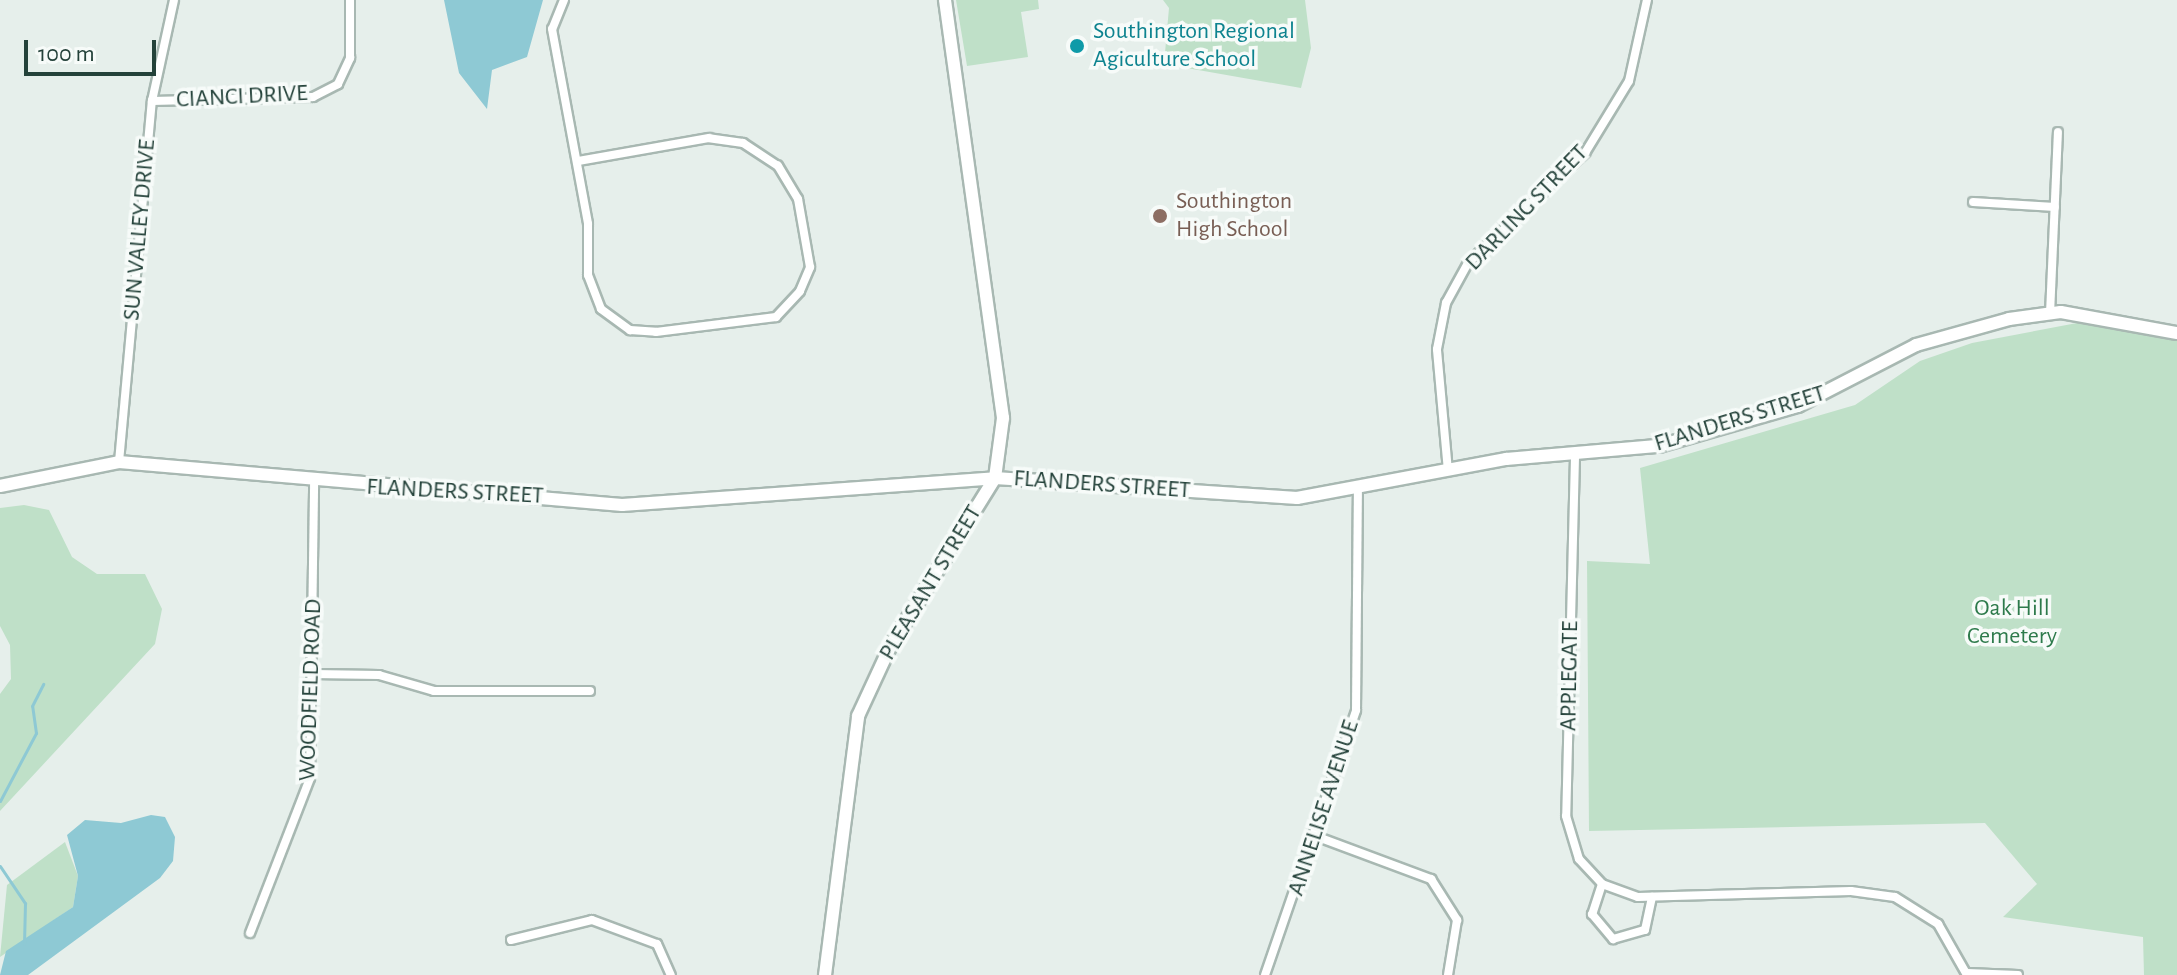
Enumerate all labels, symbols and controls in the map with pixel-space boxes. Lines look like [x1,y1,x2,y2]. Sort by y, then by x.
place label: Southington Regional Agiculture School [1093,18,1295,74]
scale bar [28,24,160,74]
marker: Southington Regional Agiculture School [1068,37,1086,55]
text: 100 m [38,42,95,66]
street label: CIANCI DRIVE [176,79,308,115]
street label: SUN VALLEY DRIVE [118,138,162,322]
street label: DARLING STREET [1460,139,1594,277]
place label: Southington High School [1176,188,1292,244]
marker: Southington High School [1151,207,1169,225]
street label: FLANDERS STREET [1651,379,1829,459]
street label: FLANDERS STREET [1013,464,1191,506]
street label: FLANDERS STREET [366,473,544,511]
street label: PLEASANT STREET [873,500,989,666]
park label: Oak Hill Cemetery [1967,595,2057,651]
street label: WOODFIELD ROAD [293,598,329,782]
street label: APPLEGATE [1555,621,1585,731]
street label: ANNELISE AVENUE [1282,717,1366,899]

